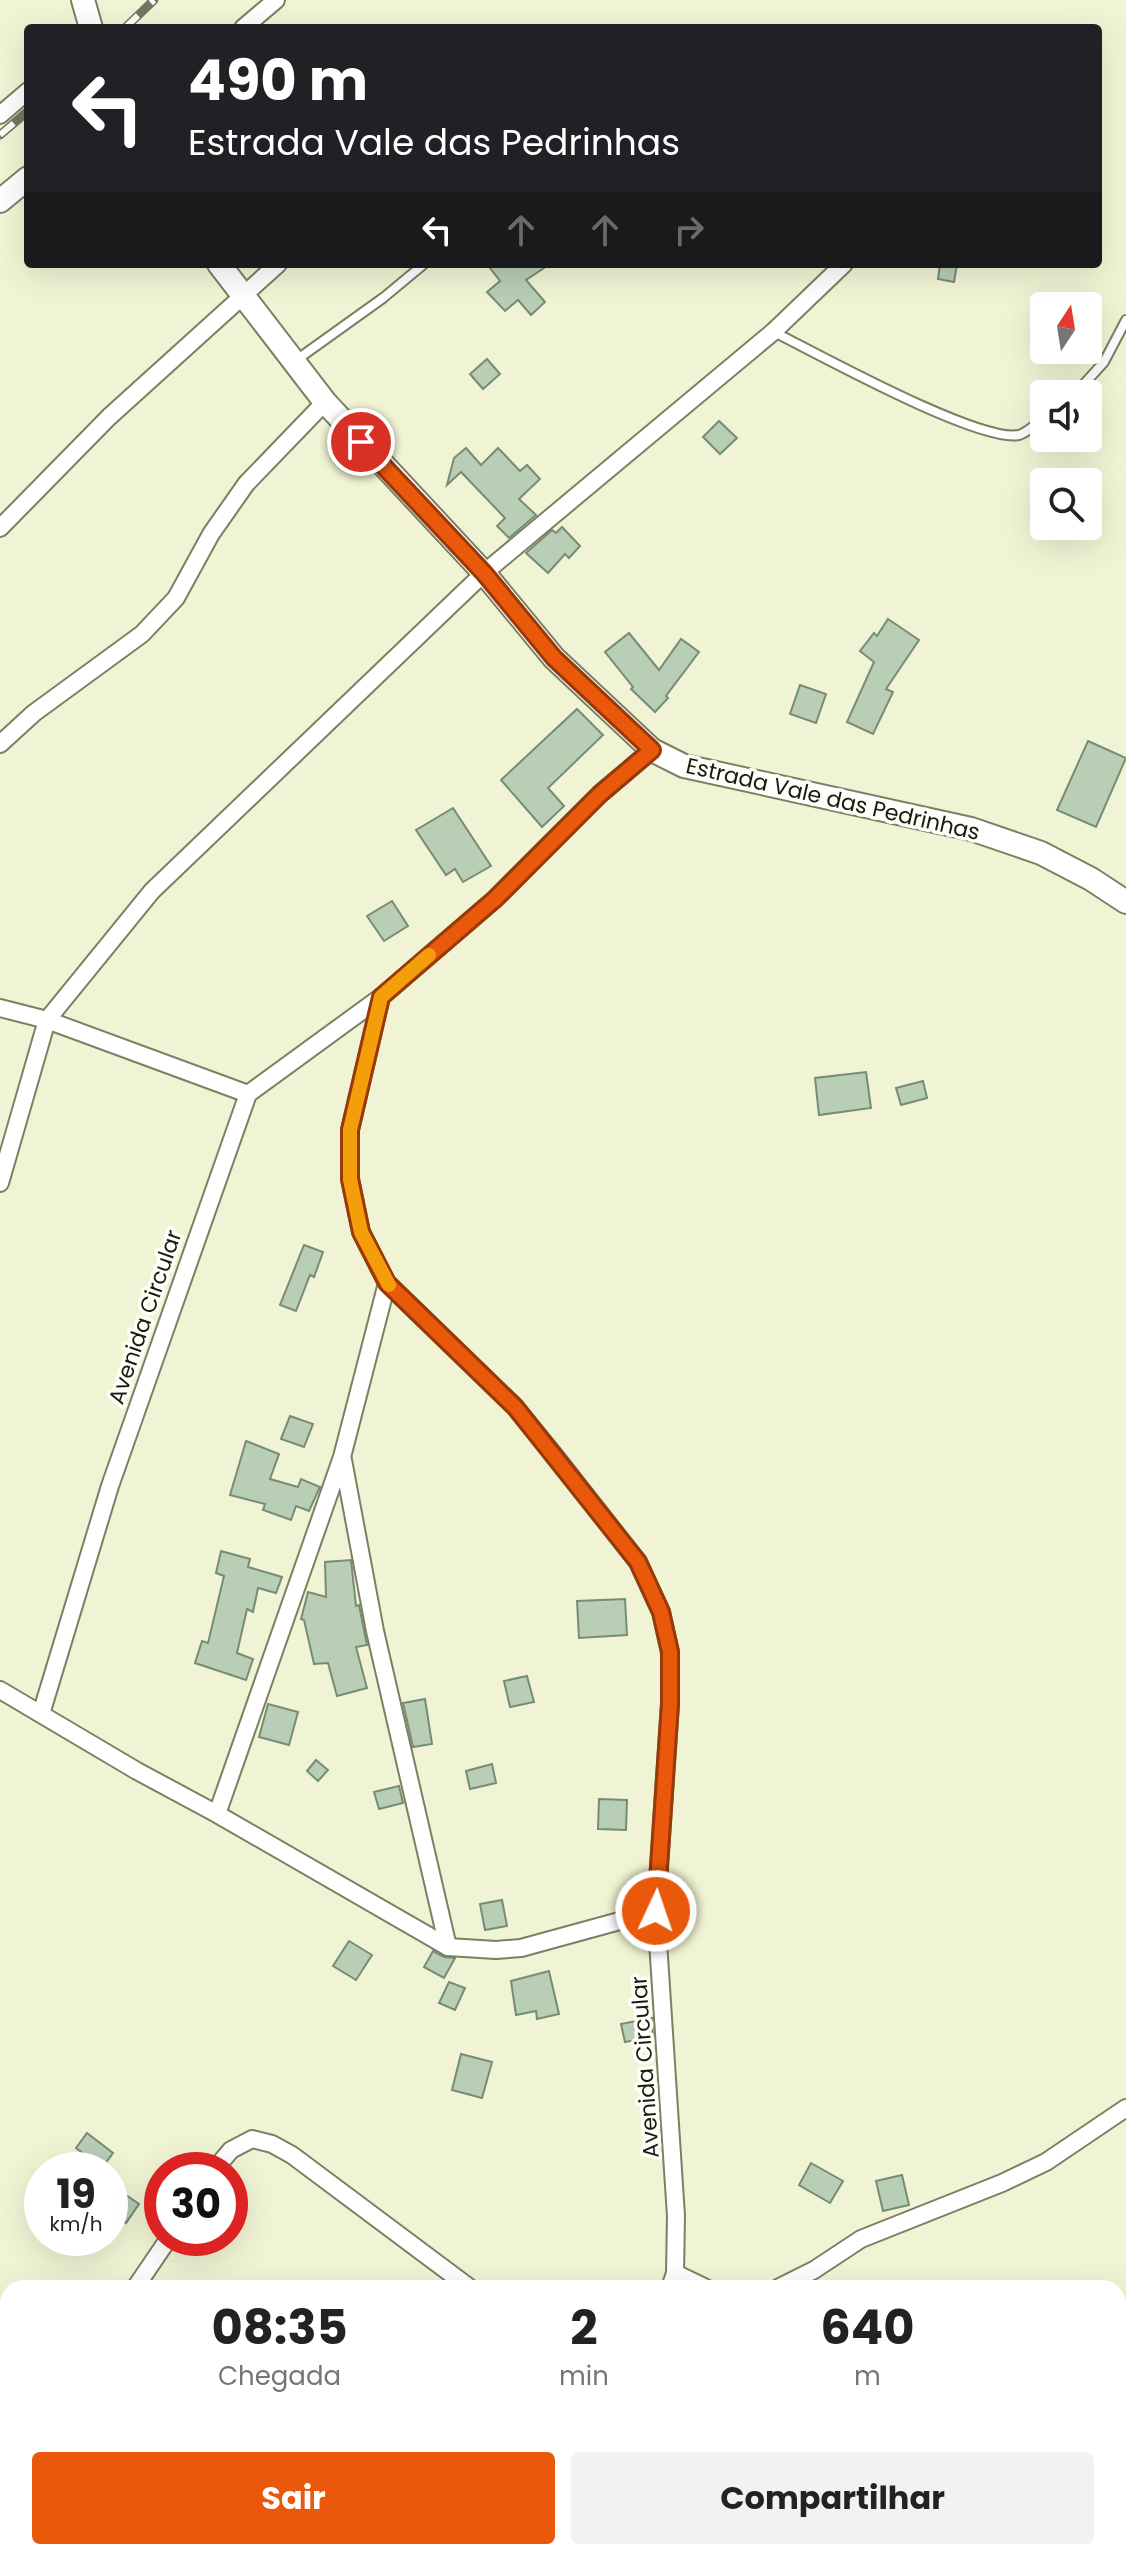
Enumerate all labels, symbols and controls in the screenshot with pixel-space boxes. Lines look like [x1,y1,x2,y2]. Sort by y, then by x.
text: 490 m [188,41,368,120]
icon: left [56,56,160,160]
text: Estrada Vale das Pedrinhas [188,117,680,168]
icon: left [415,208,459,252]
icon: ahead [499,208,543,252]
icon: ahead [583,208,627,252]
icon: right [667,208,711,252]
north arrow [1030,292,1102,364]
map controls [1030,292,1102,540]
button: sound [1030,380,1102,452]
pin [327,408,395,476]
icon: arrive [339,420,383,464]
button: search [1030,468,1102,540]
street label: Estrada Vale das Pedrinhas [683,750,983,848]
street label: Avenida Circular [101,1226,189,1408]
position arrow [614,1869,698,1953]
street label: Avenida Circular [623,1975,667,2159]
speed limit sign: 30 [144,2152,248,2256]
text: 19 [56,2166,96,2222]
text: km/h [49,2210,103,2238]
text: 08:35 [211,2294,348,2361]
text: 2 [570,2294,598,2361]
text: 640 [820,2294,915,2361]
text: Chegada [218,2358,341,2394]
text: min [559,2358,609,2394]
text: m [854,2358,881,2394]
button: Sair [32,2452,555,2544]
button: Compartilhar [571,2452,1094,2544]

